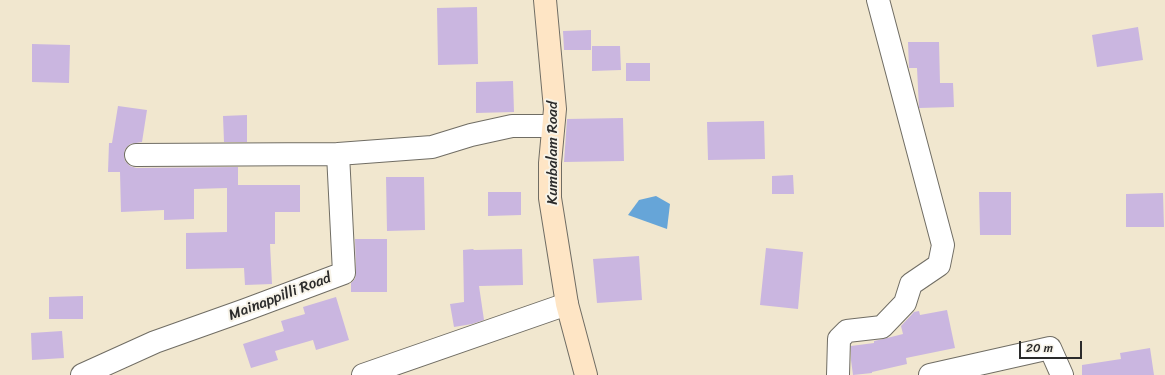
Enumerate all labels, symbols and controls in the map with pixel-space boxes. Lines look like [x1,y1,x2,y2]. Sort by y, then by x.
street label: Kumbalam Road [544,101,562,205]
street label: Mainappilli Road [226,269,334,325]
scale bar [1021,333,1084,359]
text: 20 m [1026,337,1053,359]

